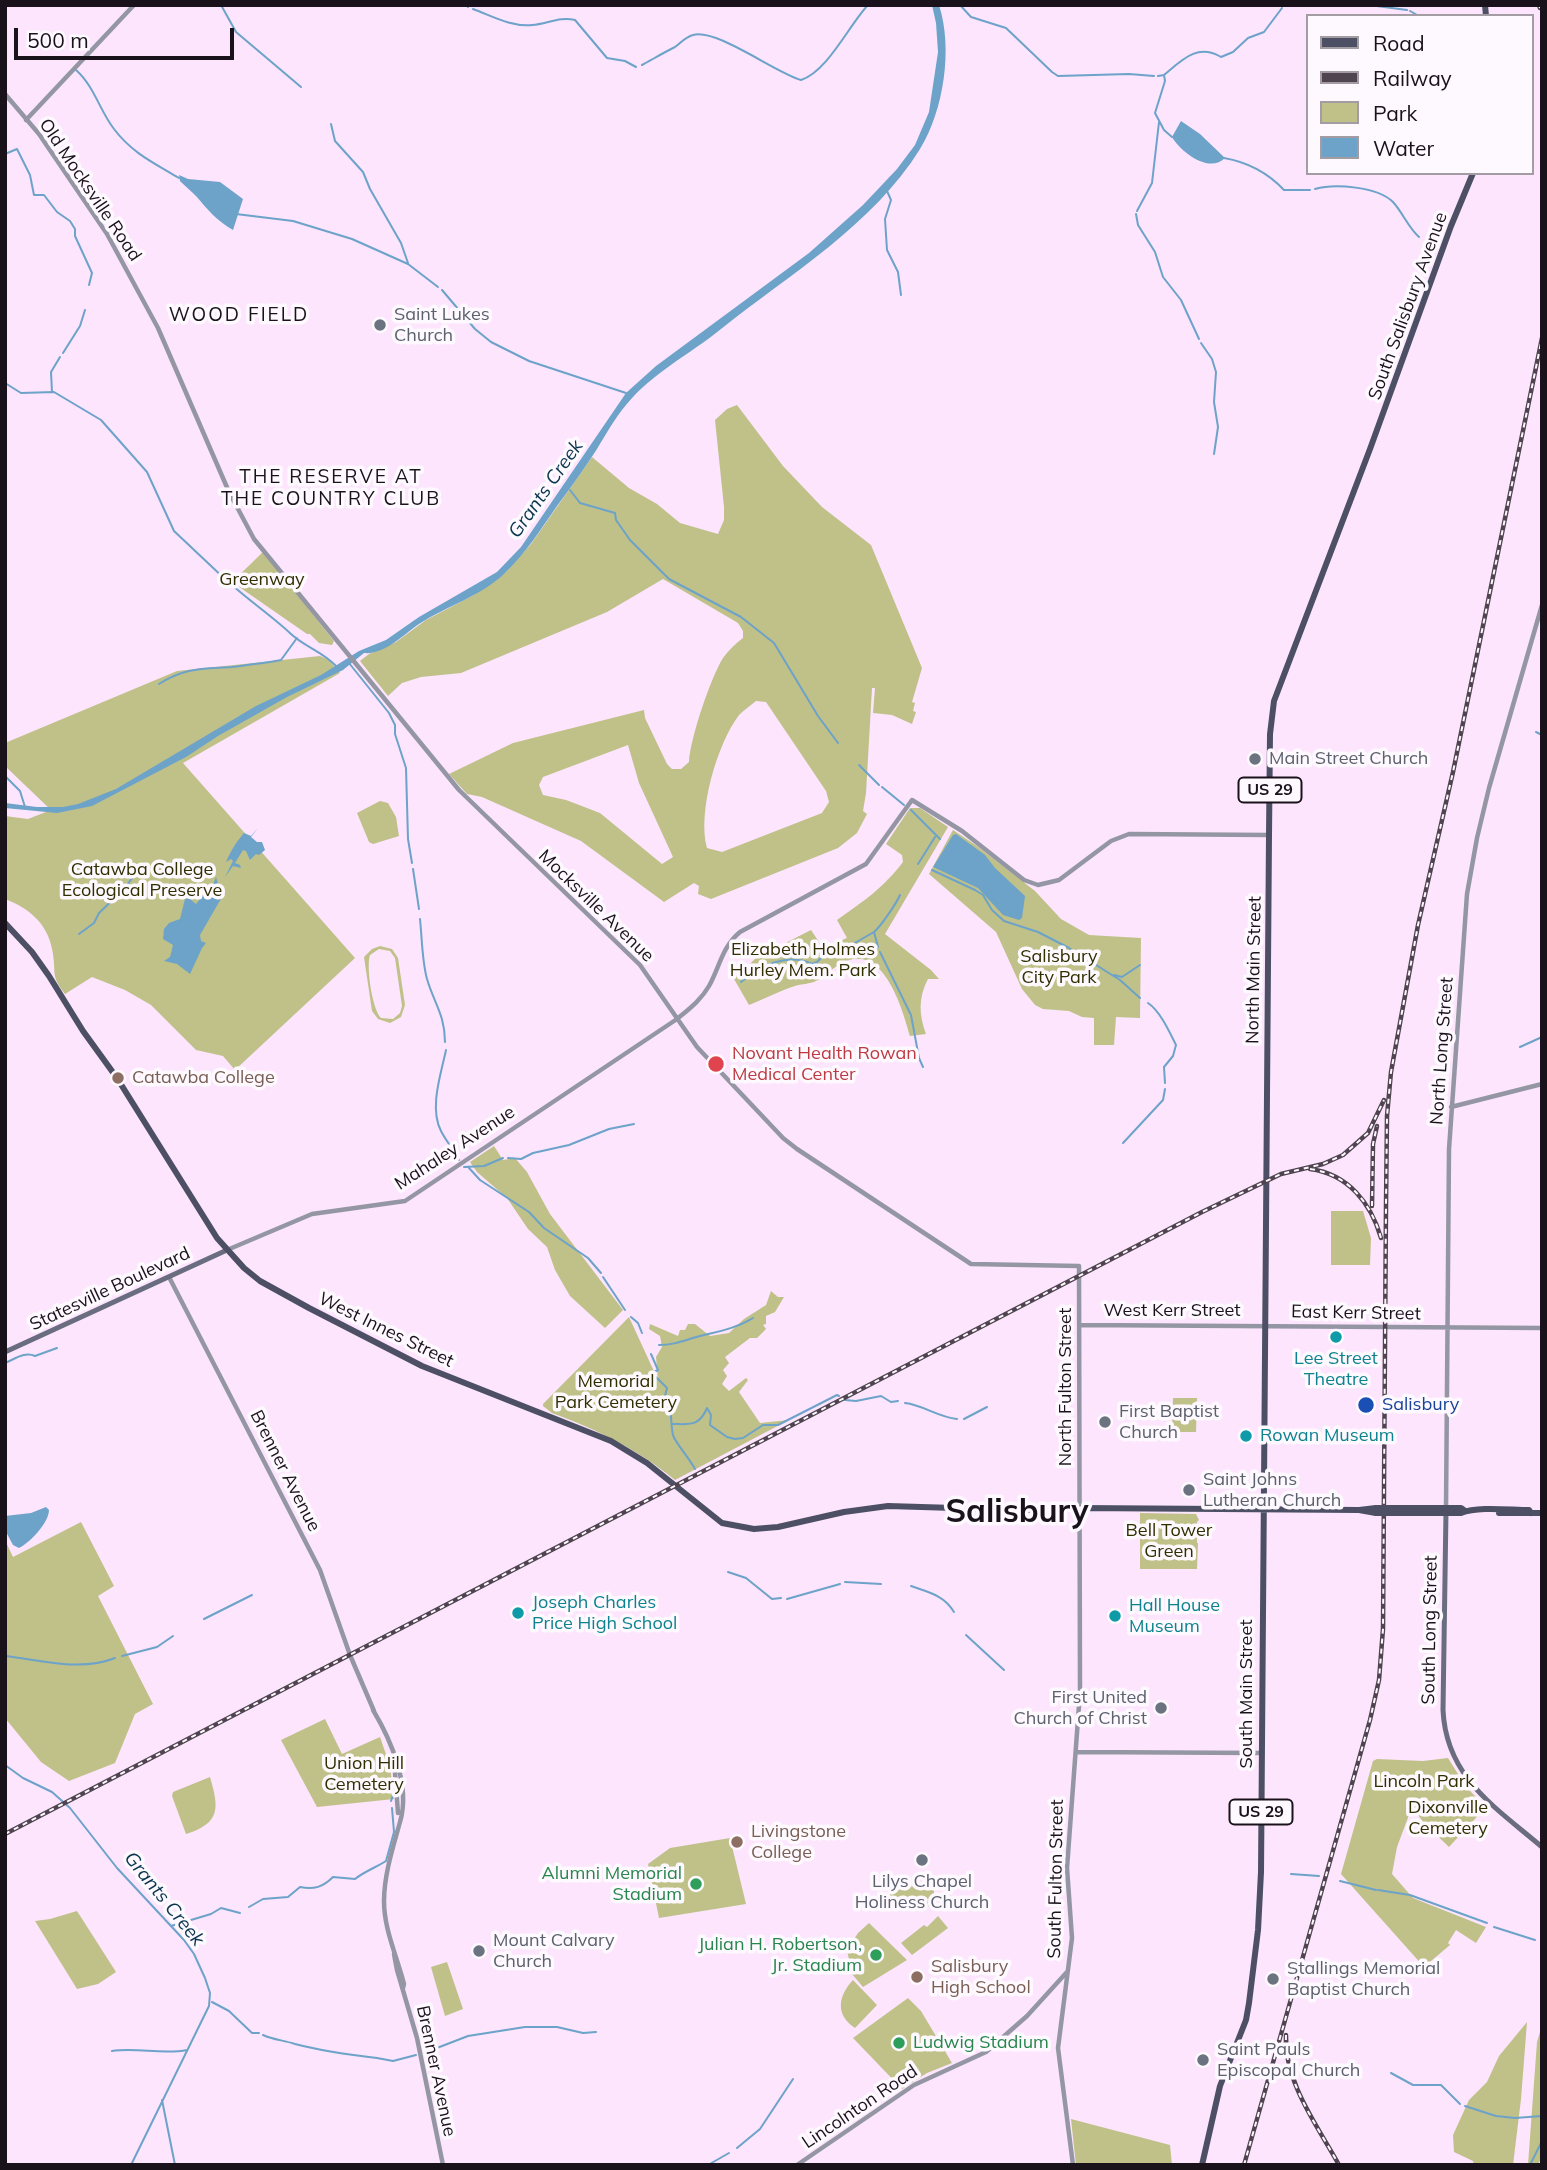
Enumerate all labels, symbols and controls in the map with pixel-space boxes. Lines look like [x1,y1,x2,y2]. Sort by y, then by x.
scale bar [18,14,238,58]
legend [1306,14,1533,175]
text: 500 m [27,27,89,53]
text: Road [1373,30,1424,56]
text: Railway [1373,65,1452,91]
text: Park [1373,100,1417,126]
street label: Old Mocksville Road [34,115,146,265]
text: Water [1373,135,1434,161]
street label: South Salisbury Avenue [1364,209,1452,403]
district label: WOOD FIELD [170,304,308,326]
place label: Saint Lukes Church [394,304,490,346]
marker: Saint Lukes Church [372,317,388,333]
water label: Grants Creek [504,436,588,542]
district label: THE RESERVE AT THE COUNTRY CLUB [223,466,439,510]
park label: Greenway [219,569,305,591]
place label: Main Street Church [1269,748,1428,770]
marker: Main Street Church [1247,751,1263,767]
road number: US 29 [1238,778,1302,803]
street label: Mocksville Avenue [534,845,658,967]
park label: Catawba College Ecological Preserve [62,859,222,902]
street label: North Main Street [1242,896,1266,1044]
park label: Elizabeth Holmes Hurley Mem. Park [730,939,876,982]
park label: Salisbury City Park [1020,946,1098,988]
street label: North Long Street [1426,976,1458,1126]
place label: Novant Health Rowan Medical Center [732,1043,917,1086]
marker: Novant Health Rowan Medical Center [706,1054,726,1074]
place label: Catawba College [132,1067,275,1089]
marker: Catawba College [110,1070,126,1086]
street label: Mahaley Avenue [391,1101,519,1195]
street label: Statesville Boulevard [26,1242,194,1336]
street label: West Innes Street [315,1288,457,1372]
street label: West Kerr Street [1103,1300,1241,1322]
street label: East Kerr Street [1291,1301,1421,1325]
street label: North Fulton Street [1055,1308,1077,1466]
marker: Lee Street Theatre [1328,1329,1344,1345]
place label: Lee Street Theatre [1294,1348,1378,1390]
park label: Memorial Park Cemetery [555,1371,677,1414]
place label: Salisbury [1382,1394,1459,1416]
marker: Salisbury [1356,1395,1376,1415]
place label: First Baptist Church [1119,1401,1219,1444]
street label: Brenner Avenue [245,1407,325,1535]
marker: First Baptist Church [1097,1414,1113,1430]
place label: Rowan Museum [1260,1425,1395,1447]
marker: Rowan Museum [1238,1428,1254,1444]
place label: Saint Johns Lutheran Church [1203,1469,1341,1512]
marker: Saint Johns Lutheran Church [1181,1482,1197,1498]
district label: Salisbury [945,1493,1089,1531]
park label: Bell Tower Green [1126,1520,1212,1562]
street label: South Long Street [1418,1555,1442,1705]
place label: Joseph Charles Price High School [532,1592,677,1634]
place label: Hall House Museum [1129,1595,1220,1638]
marker: Joseph Charles Price High School [510,1605,526,1621]
marker: Hall House Museum [1107,1608,1123,1624]
street label: South Main Street [1236,1620,1258,1768]
place label: First United Church of Christ [1013,1687,1147,1730]
marker: First United Church of Christ [1153,1700,1169,1716]
park label: Union Hill Cemetery [324,1753,404,1796]
park label: Lincoln Park [1373,1771,1475,1793]
park label: Dixonville Cemetery [1408,1797,1488,1840]
street label: South Fulton Street [1044,1799,1068,1959]
road number: US 29 [1230,1800,1292,1824]
place label: Livingstone College [751,1821,846,1864]
marker: Livingstone College [729,1834,745,1850]
water label: Grants Creek [119,1847,209,1951]
marker: Lilys Chapel Holiness Church [914,1852,930,1868]
place label: Alumni Memorial Stadium [542,1863,682,1906]
place label: Lilys Chapel Holiness Church [855,1871,989,1913]
marker: Alumni Memorial Stadium [688,1876,704,1892]
place label: Mount Calvary Church [493,1930,615,1972]
place label: Julian H. Robertson, Jr. Stadium [698,1934,862,1976]
marker: Mount Calvary Church [471,1943,487,1959]
marker: Julian H. Robertson, Jr. Stadium [868,1947,884,1963]
place label: Salisbury High School [931,1956,1031,1998]
place label: Stallings Memorial Baptist Church [1287,1958,1440,2000]
marker: Salisbury High School [909,1969,925,1985]
marker: Stallings Memorial Baptist Church [1265,1971,1281,1987]
street label: Brenner Avenue [412,2004,460,2138]
place label: Ludwig Stadium [913,2032,1049,2054]
marker: Ludwig Stadium [891,2035,907,2051]
place label: Saint Pauls Episcopal Church [1217,2039,1360,2082]
marker: Saint Pauls Episcopal Church [1195,2052,1211,2068]
street label: Lincolnton Road [798,2060,922,2154]

